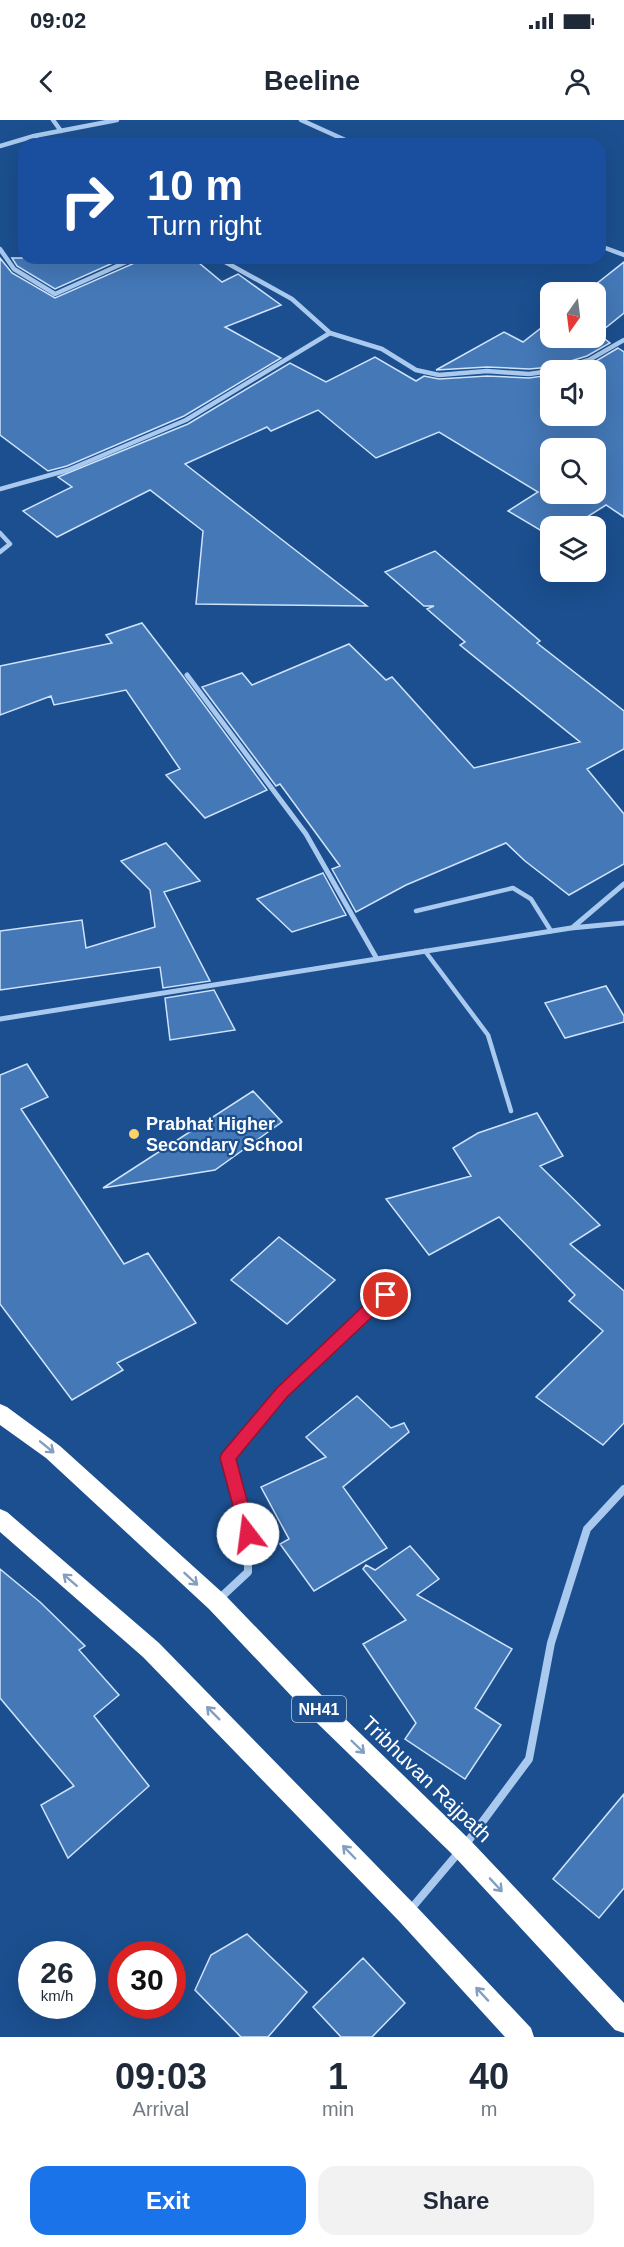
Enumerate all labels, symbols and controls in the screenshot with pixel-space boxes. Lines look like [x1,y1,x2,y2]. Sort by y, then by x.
text: 09:02 [30,8,86,33]
icon: back [30,65,63,98]
icon: person [561,65,594,98]
text: Beeline [264,66,360,96]
icon: right [48,162,126,240]
text: 10 m [147,162,243,209]
text: Turn right [147,211,262,241]
north arrow [540,282,606,348]
map controls [540,282,606,582]
button: sound [540,360,606,426]
button: search [540,438,606,504]
button: layers [540,516,606,582]
place label: Prabhat Higher Secondary School [146,1114,303,1155]
marker: Prabhat Higher Secondary School [127,1127,141,1141]
pin [360,1269,411,1320]
icon: arrive [369,1278,402,1311]
one-way arrow [39,1441,55,1454]
position arrow [216,1502,280,1566]
one-way arrow [184,1571,199,1586]
one-way arrow [63,1573,78,1587]
road number: NH41 [292,1696,346,1722]
one-way arrow [205,1705,220,1720]
street label: Tribhuvan Rajpath [358,1711,496,1847]
one-way arrow [350,1740,365,1754]
one-way arrow [341,1845,356,1860]
one-way arrow [489,1877,503,1892]
speed limit sign: 30 [108,1941,186,2019]
text: 26 [40,1956,74,1989]
text: km/h [41,1987,73,2004]
one-way arrow [476,1987,490,2002]
text: 09:03 [115,2056,207,2097]
text: 1 [328,2056,348,2097]
text: 40 [469,2056,509,2097]
text: Arrival [133,2098,189,2120]
text: min [322,2098,354,2120]
text: m [481,2098,497,2120]
button: Exit [30,2166,306,2235]
button: Share [318,2166,594,2235]

